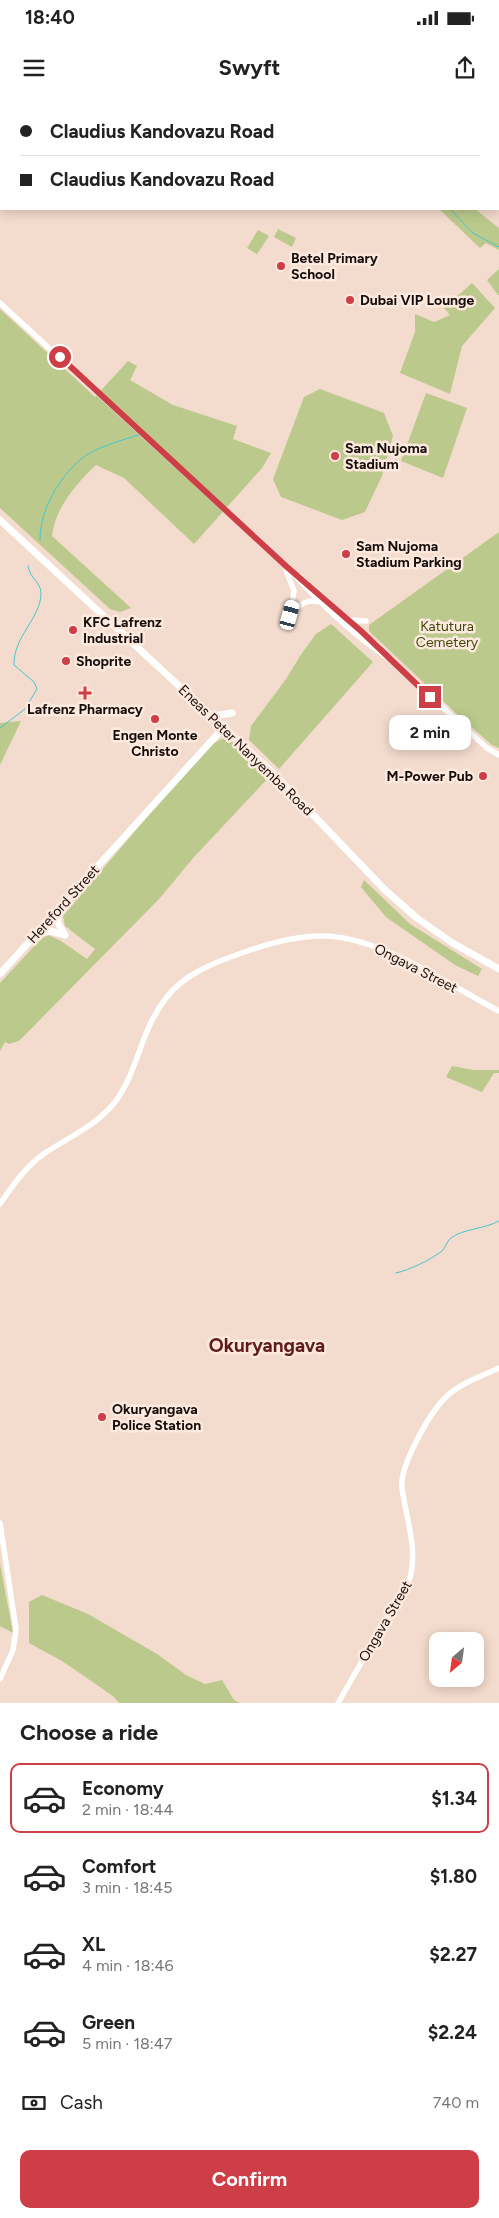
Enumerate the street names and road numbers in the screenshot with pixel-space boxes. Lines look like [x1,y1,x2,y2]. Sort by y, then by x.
street label: Eneas Peter Nanyemba Road [175,681,317,819]
street label: Hereford Street [24,862,103,947]
street label: Ongava Street [371,940,460,997]
street label: Ongava Street [355,1578,416,1665]

